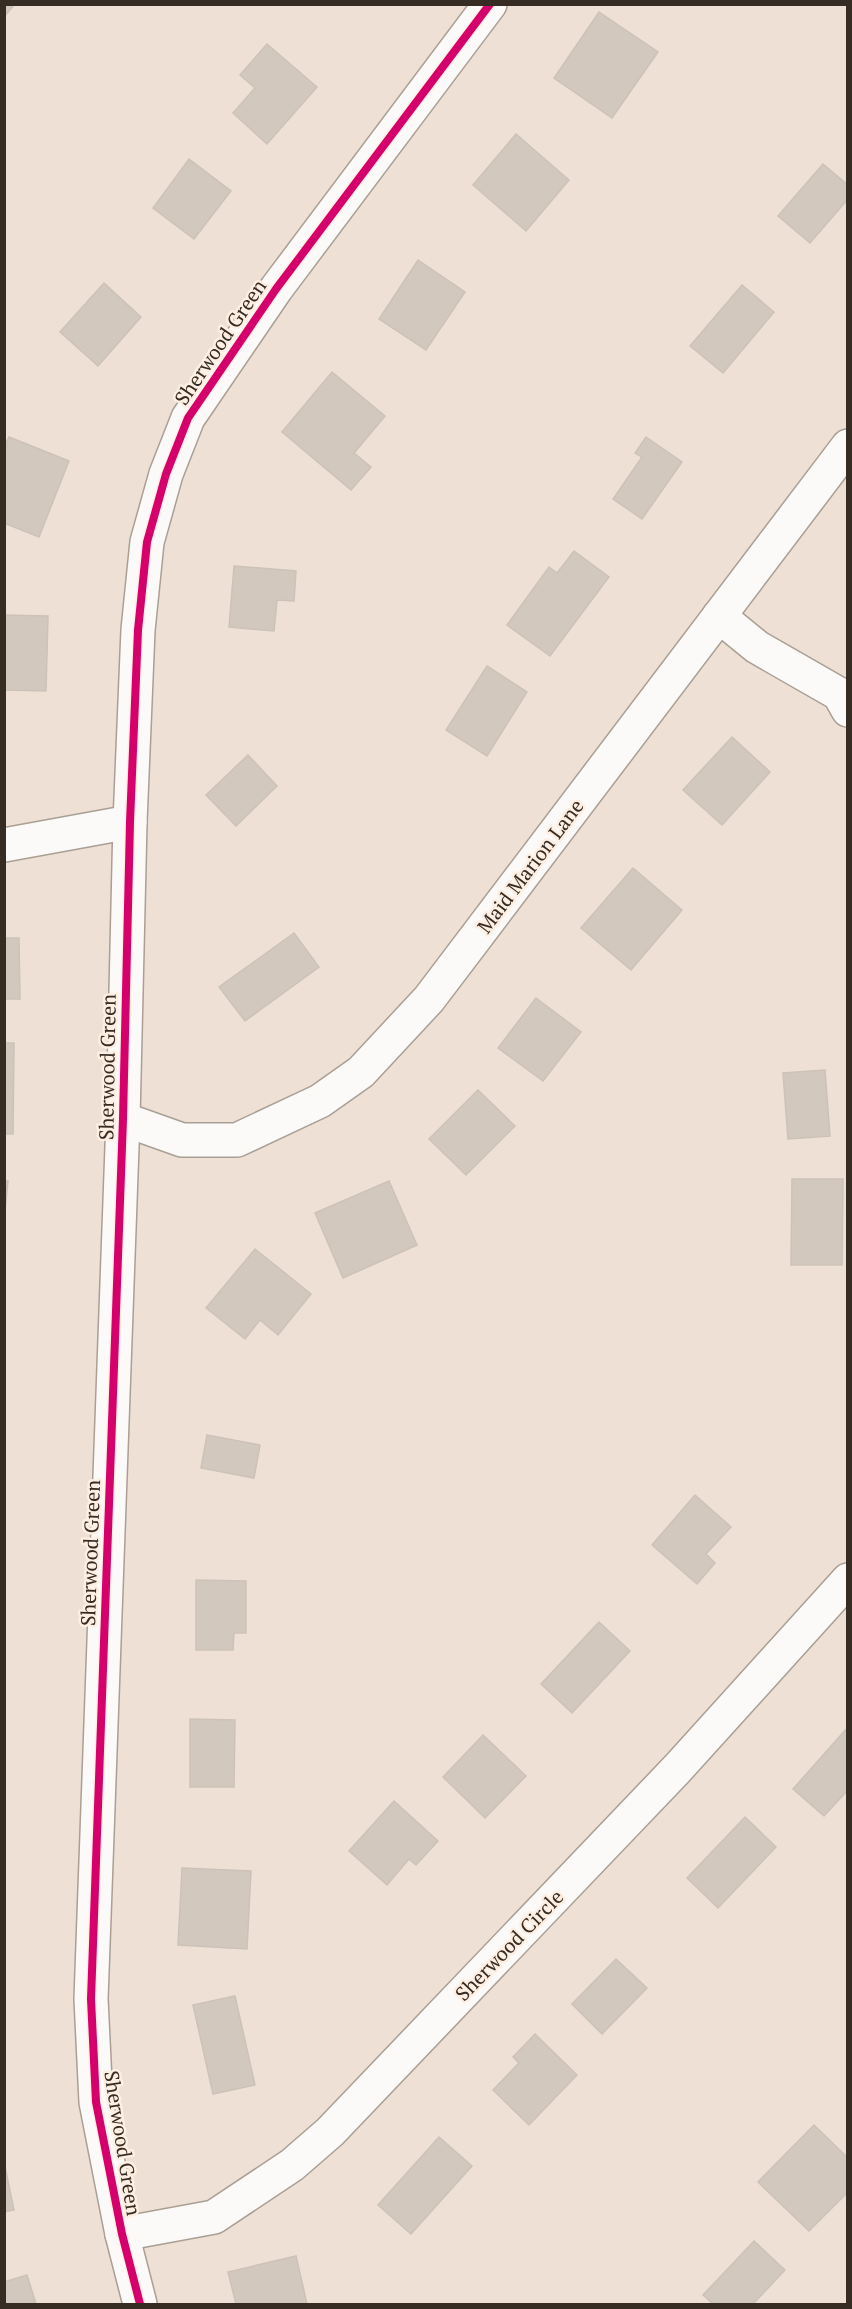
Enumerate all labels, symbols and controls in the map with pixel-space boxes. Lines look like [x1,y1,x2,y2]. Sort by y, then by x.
street label: Sherwood Green [168,274,272,410]
street label: Maid Marion Lane [471,793,589,939]
street label: Sherwood Green [92,994,122,1140]
street label: Sherwood Green [74,1479,106,1627]
street label: Sherwood Circle [449,1884,569,2006]
street label: Sherwood Green [98,2069,148,2217]

